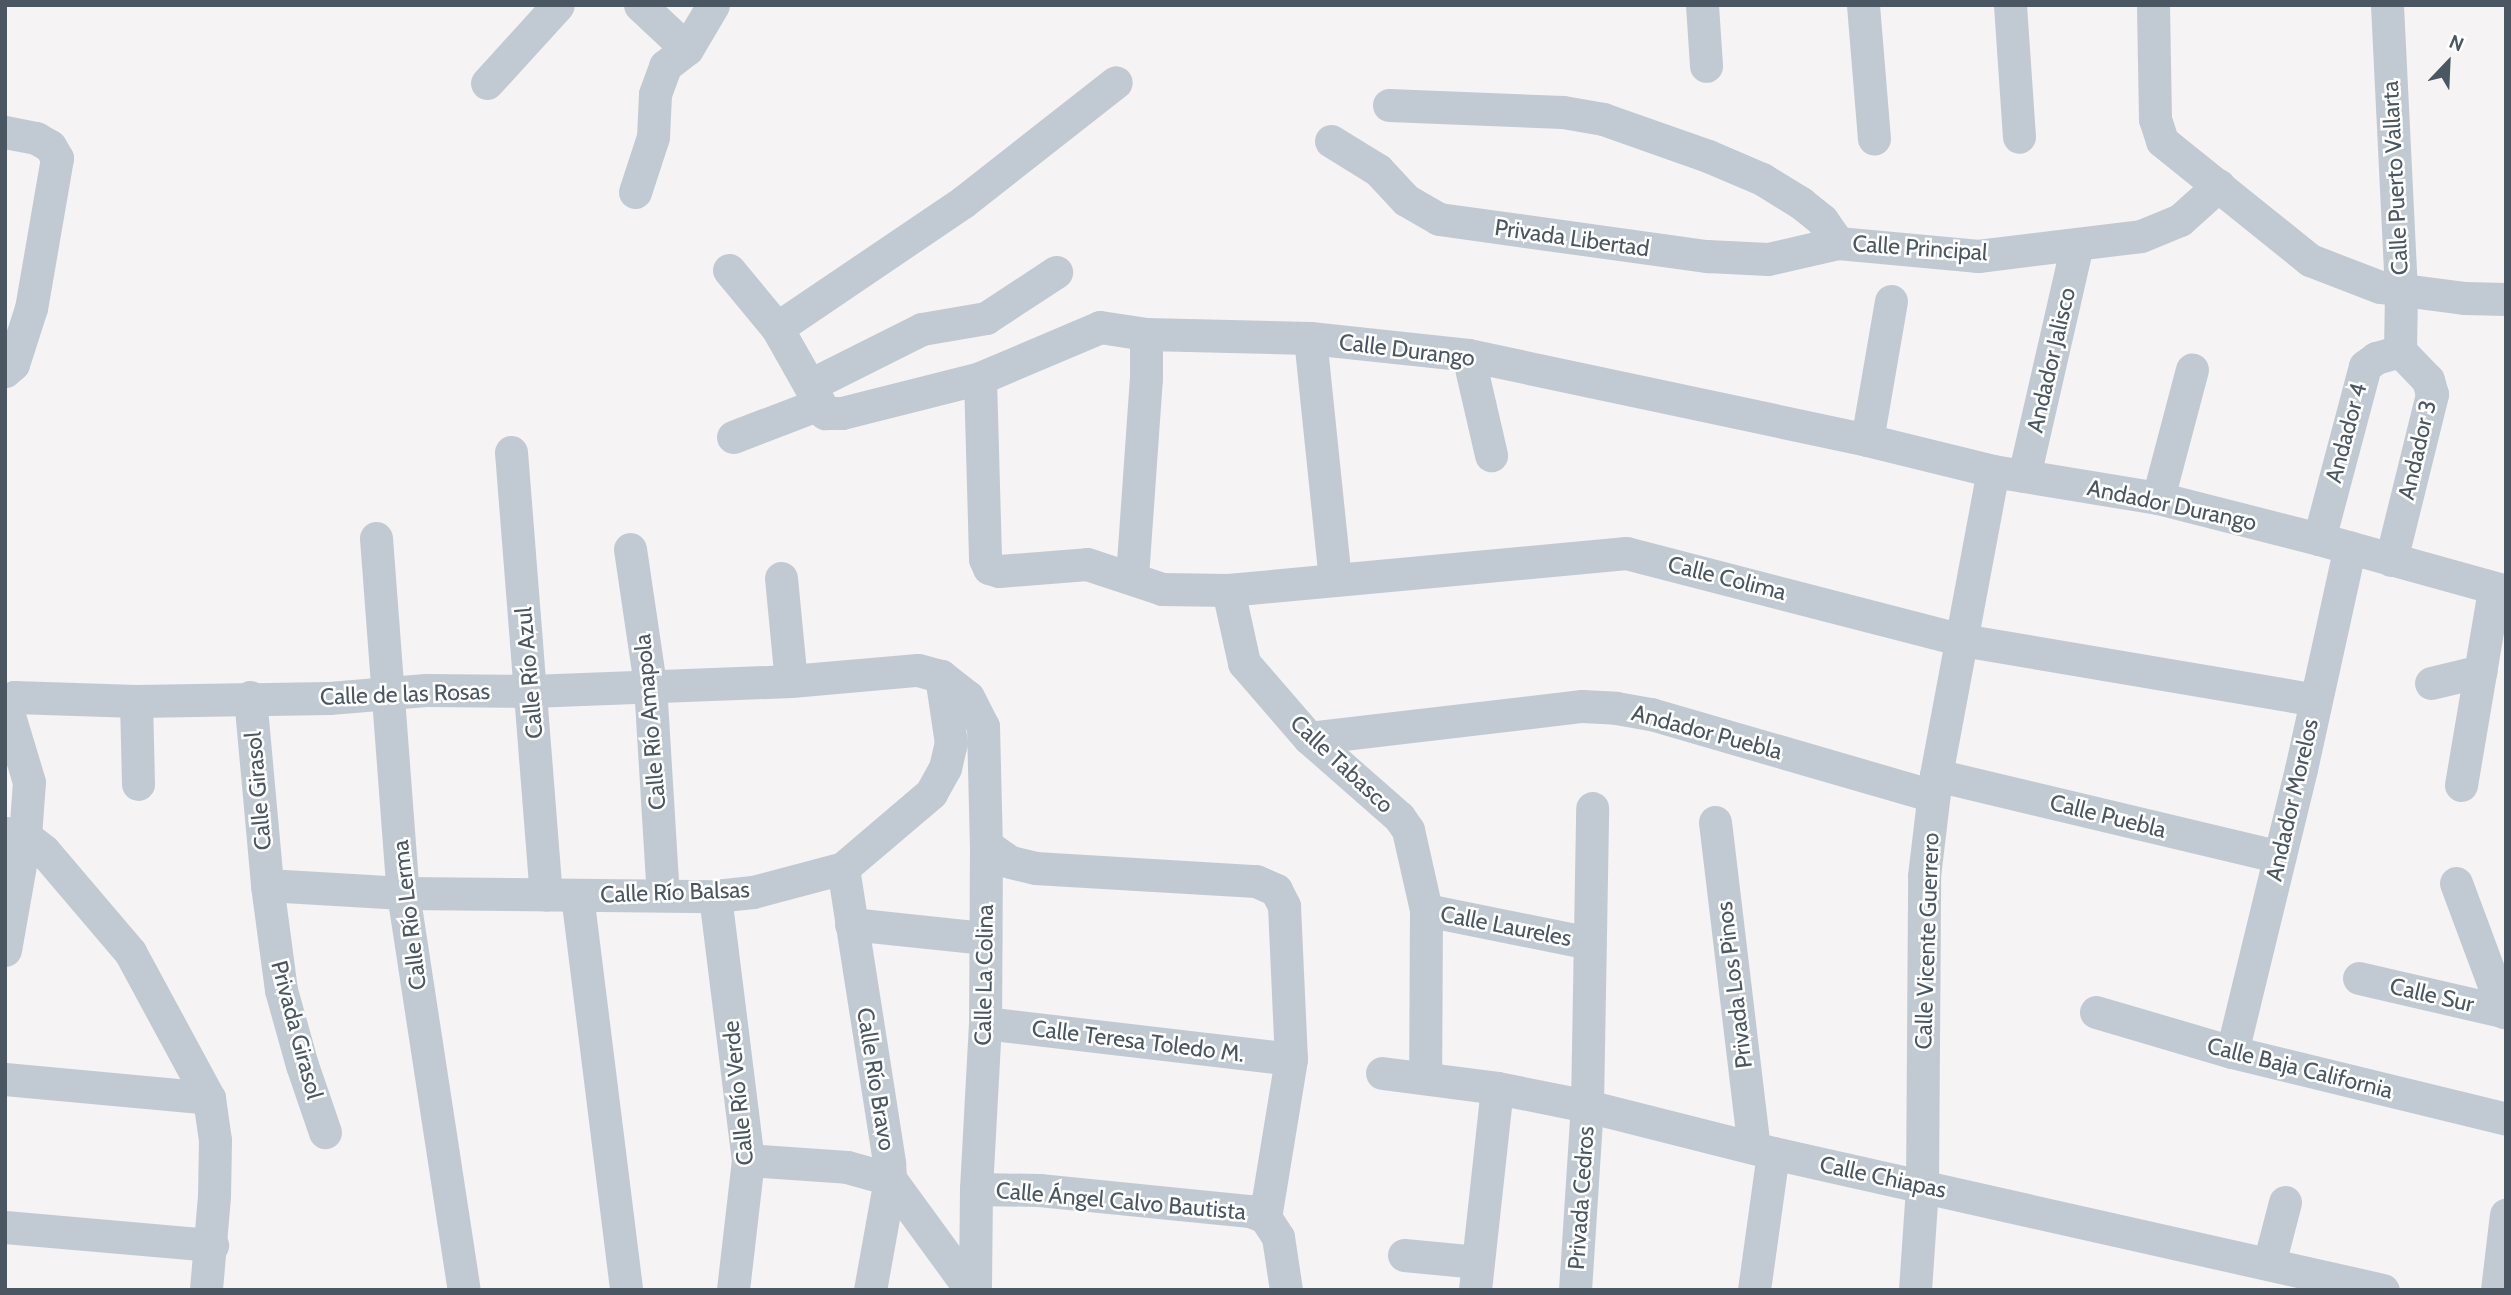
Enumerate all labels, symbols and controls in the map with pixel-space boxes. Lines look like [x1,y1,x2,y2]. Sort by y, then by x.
north arrow [2413,28,2483,98]
text: N [2446,30,2467,56]
street label: Calle Puerto Vallarta [2376,80,2414,276]
street label: Privada Libertad [1493,213,1651,263]
street label: Calle Principal [1851,230,1989,266]
street label: Andador Jalisco [2021,285,2081,435]
street label: Calle Durango [1338,328,1476,372]
street label: Andador 4 [2319,380,2373,486]
street label: Andador 3 [2392,398,2442,502]
street label: Andador Durango [2085,474,2259,536]
street label: Calle Colima [1665,550,1789,606]
street label: Calle Río Azul [510,606,548,740]
street label: Calle Río Amapola [629,633,671,811]
street label: Calle de las Rosas [320,677,490,711]
street label: Andador Puebla [1629,699,1785,765]
street label: Calle Tabasco [1285,709,1399,819]
street label: Andador Morelos [2260,716,2324,884]
street label: Calle Girasol [239,731,277,851]
street label: Calle Puebla [2047,788,2169,844]
street label: Calle Vicente Guerrero [1909,832,1945,1050]
street label: Calle Río Lerma [386,838,432,992]
street label: Calle Río Balsas [600,876,750,908]
street label: Calle Laureles [1438,900,1574,952]
street label: Privada Los Pinos [1710,900,1758,1070]
street label: Calle La Colina [969,904,999,1046]
street label: Privada Girasol [265,958,329,1102]
street label: Calle Sur [2387,972,2477,1018]
street label: Calle Río Bravo [851,1006,901,1152]
street label: Calle Teresa Toledo M. [1030,1014,1246,1068]
street label: Calle Río Verde [717,1019,759,1167]
street label: Calle Baja California [2204,1032,2396,1104]
street label: Privada Cedros [1562,1125,1600,1271]
street label: Calle Chiapas [1817,1150,1949,1204]
street label: Calle Ángel Calvo Bautista [995,1176,1247,1226]

